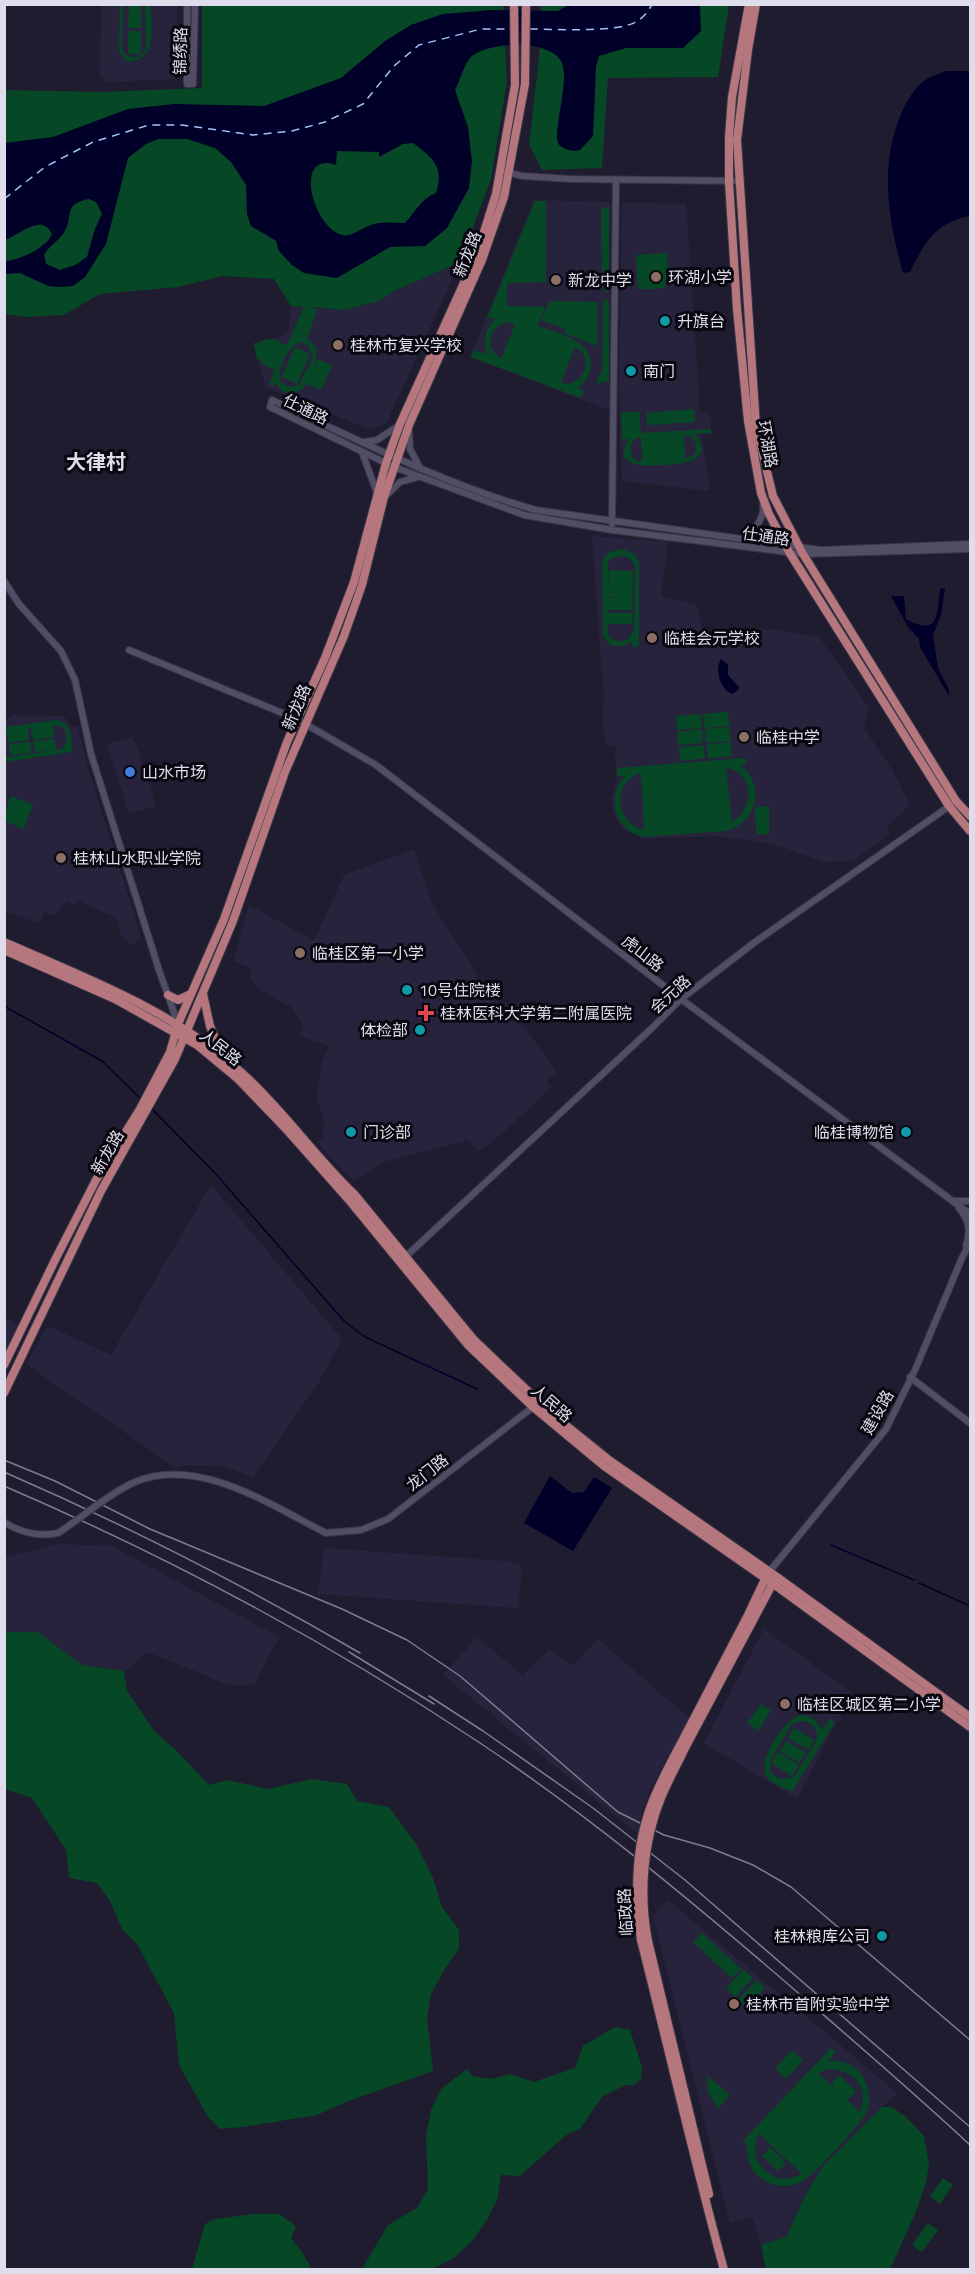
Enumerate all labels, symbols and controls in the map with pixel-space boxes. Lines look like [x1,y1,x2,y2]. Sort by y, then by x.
street label: 锦绣路 [168,27,192,75]
street label: 新龙路 [447,227,487,281]
place label: 环湖小学 [668,265,732,289]
place label: 新龙中学 [568,268,632,292]
marker: 环湖小学 [649,270,663,284]
marker: 新龙中学 [549,273,563,287]
place label: 升旗台 [677,309,725,333]
marker: 升旗台 [658,314,672,328]
place label: 桂林市复兴学校 [350,333,462,357]
marker: 桂林市复兴学校 [331,338,345,352]
place label: 南门 [643,359,675,383]
marker: 南门 [624,364,638,378]
street label: 仕通路 [279,388,333,430]
street label: 环湖路 [752,418,784,470]
district label: 大律村 [66,446,126,477]
street label: 仕通路 [741,521,791,551]
place label: 临桂会元学校 [664,626,760,650]
marker: 临桂会元学校 [645,631,659,645]
street label: 新龙路 [276,680,316,734]
place label: 临桂中学 [756,725,820,749]
marker: 临桂中学 [737,730,751,744]
place label: 山水市场 [142,760,206,784]
marker: 山水市场 [123,765,137,779]
place label: 桂林山水职业学院 [73,846,201,870]
marker: 桂林山水职业学院 [54,851,68,865]
street label: 虎山路 [617,929,669,977]
place label: 临桂区第一小学 [312,941,424,965]
marker: 临桂区第一小学 [293,946,307,960]
street label: 会元路 [644,969,696,1019]
place label: 10号住院楼 [419,978,501,1002]
marker: 10号住院楼 [400,983,414,997]
place label: 桂林医科大学第二附属医院 [440,1001,632,1025]
marker: 桂林医科大学第二附属医院 [417,1004,435,1022]
place label: 体检部 [360,1018,408,1042]
street label: 人民路 [195,1023,247,1071]
marker: 体检部 [413,1023,427,1037]
place label: 门诊部 [363,1120,411,1144]
place label: 临桂博物馆 [814,1120,894,1144]
street label: 新龙路 [85,1125,129,1179]
marker: 门诊部 [344,1125,358,1139]
marker: 临桂博物馆 [899,1125,913,1139]
street label: 人民路 [526,1378,578,1428]
street label: 建设路 [855,1385,899,1439]
street label: 龙门路 [401,1448,453,1496]
place label: 临桂区城区第二小学 [797,1692,941,1716]
marker: 临桂区城区第二小学 [778,1697,792,1711]
street label: 临政路 [612,1887,638,1937]
place label: 桂林粮库公司 [774,1924,870,1948]
marker: 桂林粮库公司 [875,1929,889,1943]
place label: 桂林市首附实验中学 [746,1992,890,2016]
marker: 桂林市首附实验中学 [727,1997,741,2011]

